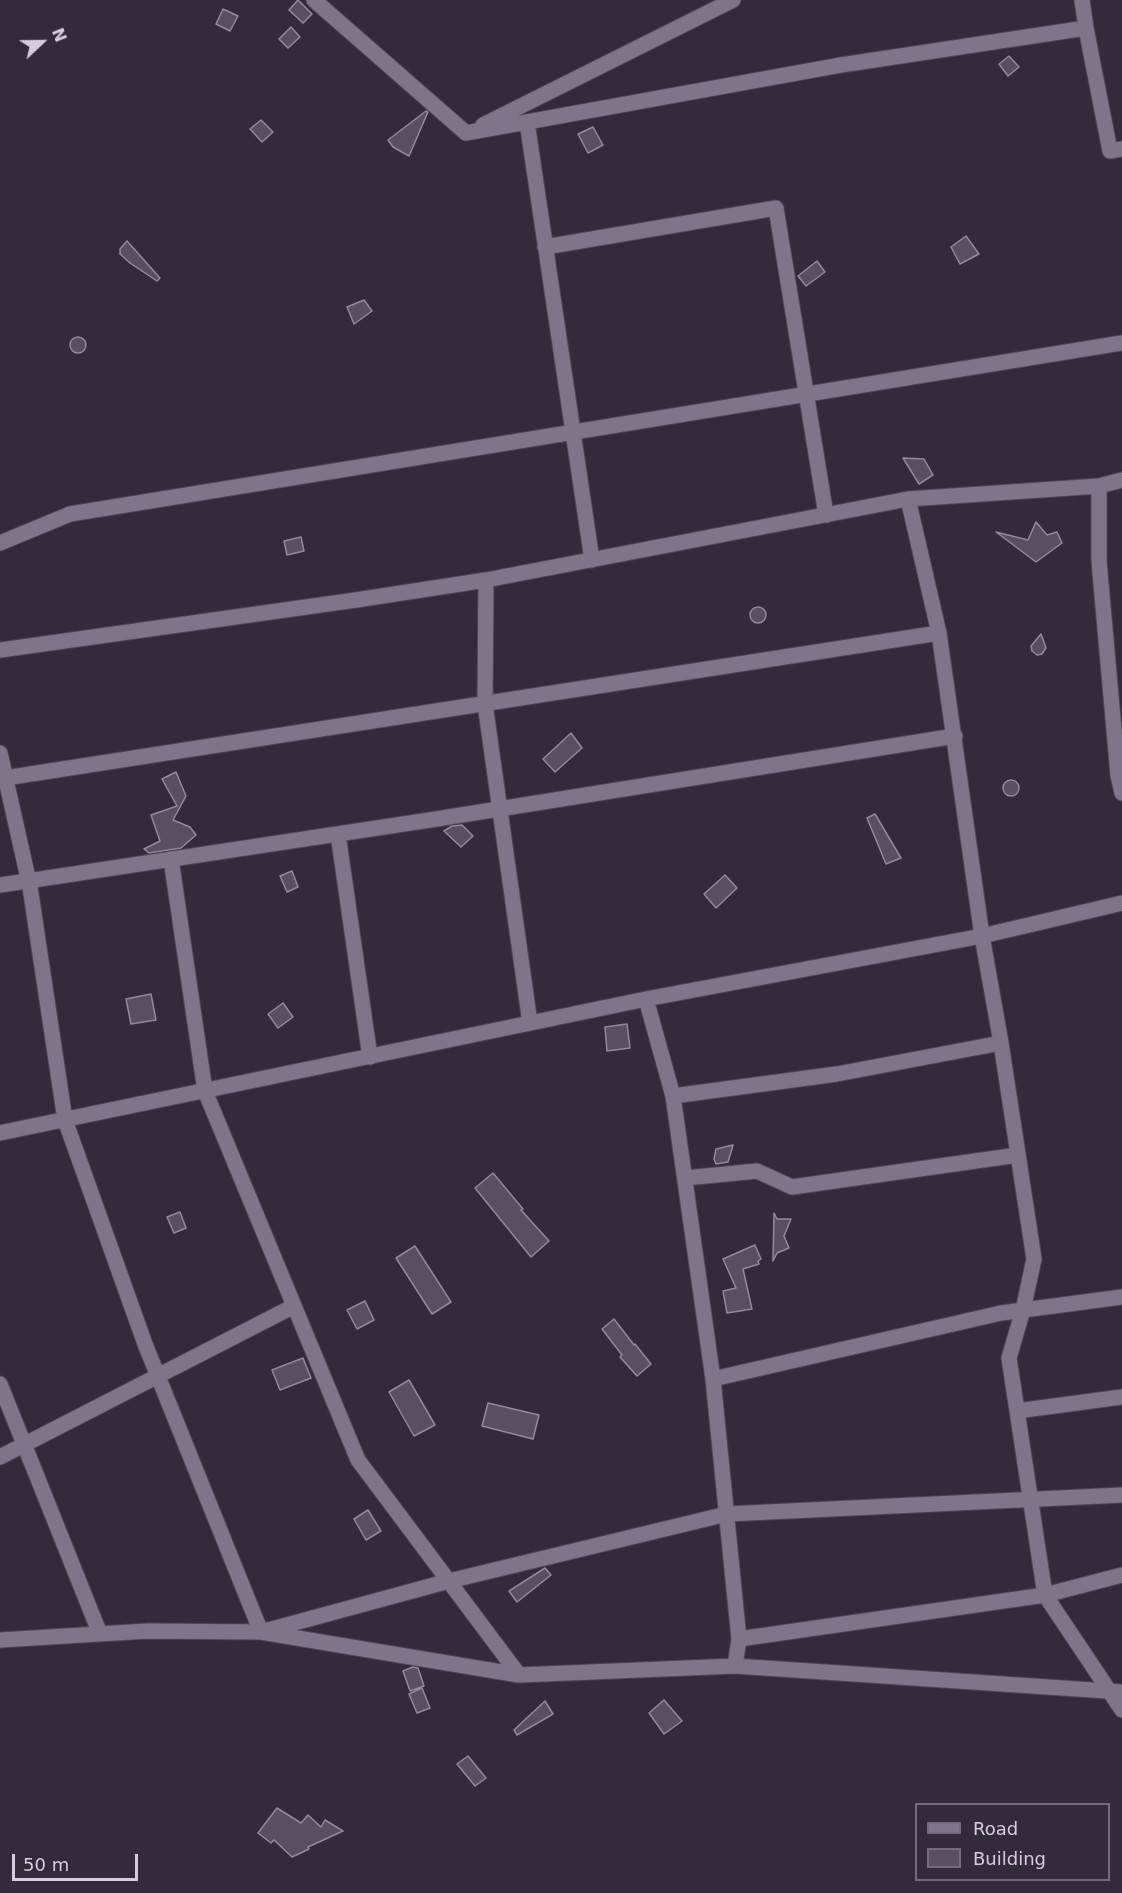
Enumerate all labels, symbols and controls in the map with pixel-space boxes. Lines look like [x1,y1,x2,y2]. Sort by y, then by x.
north arrow [12,12,72,72]
text: N [48,25,70,45]
legend [915,1803,1110,1881]
text: Road [973,1818,1018,1839]
scale bar [15,1842,141,1880]
text: Building [973,1848,1046,1869]
text: 50 m [23,1854,69,1875]

